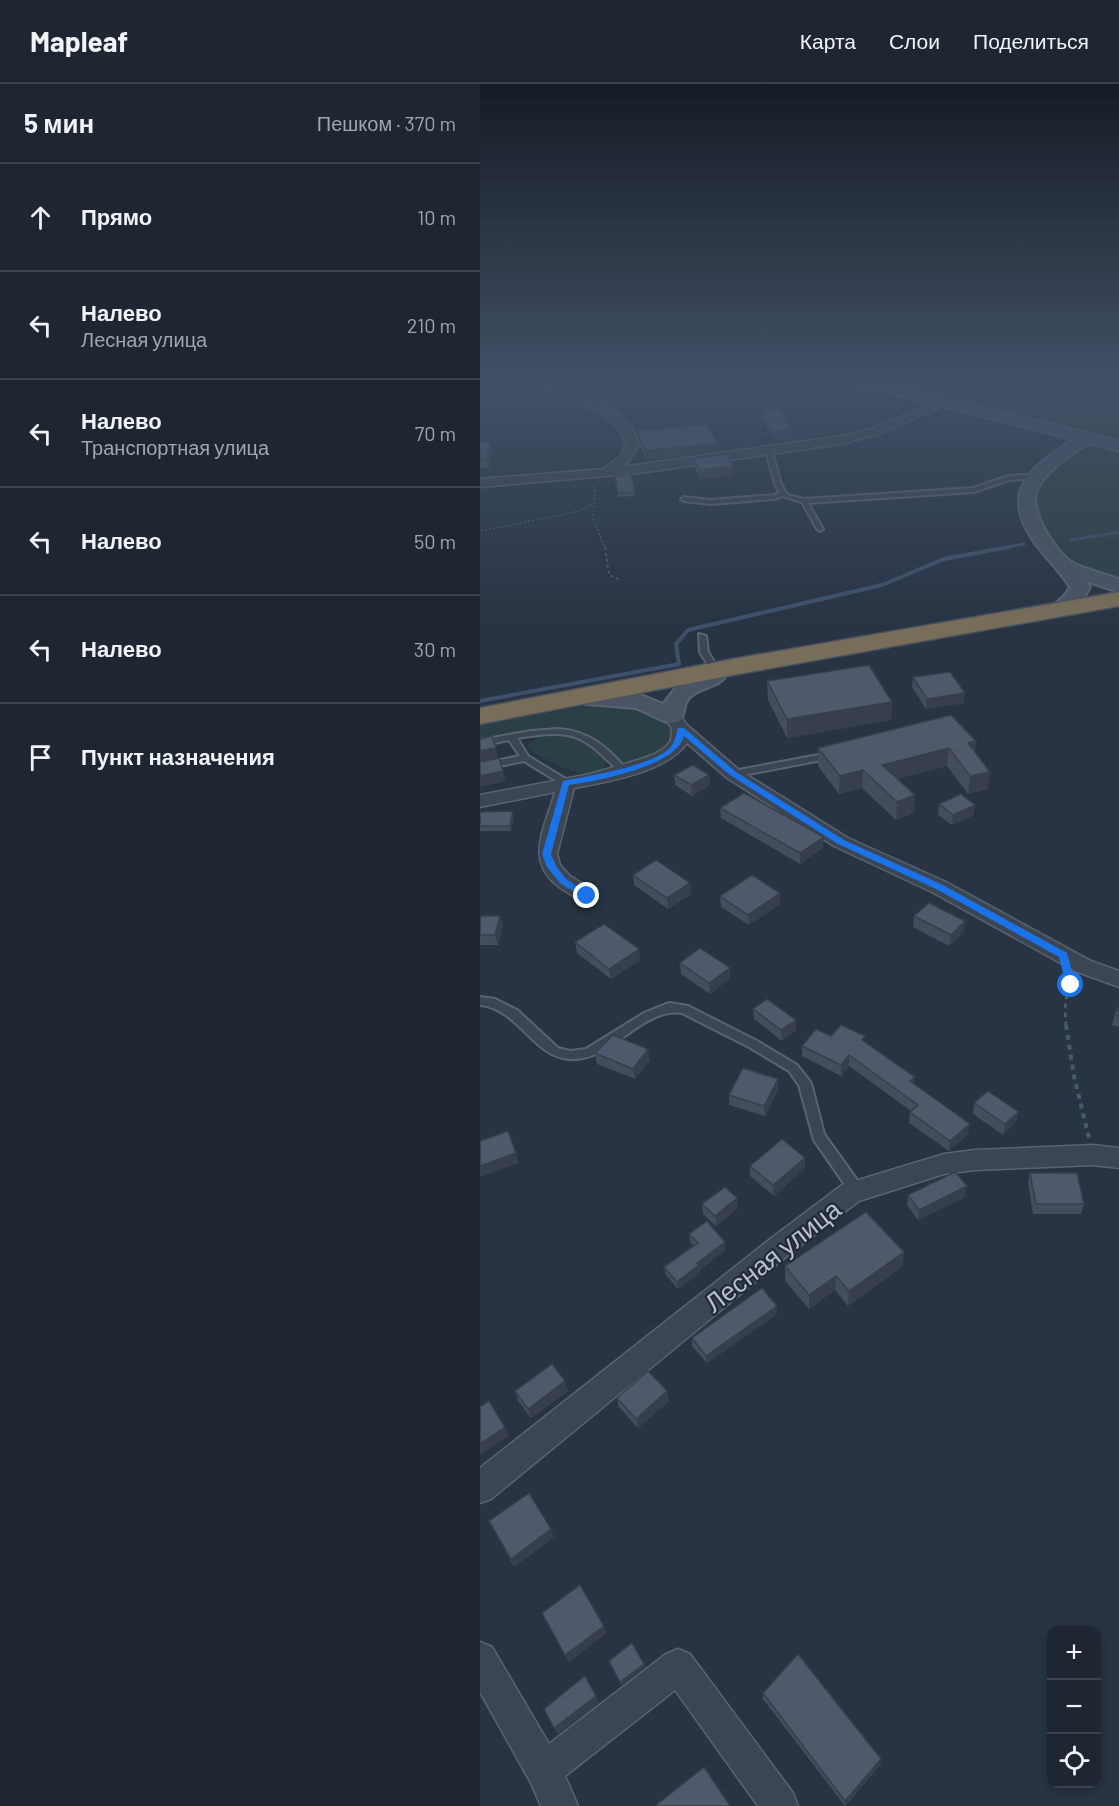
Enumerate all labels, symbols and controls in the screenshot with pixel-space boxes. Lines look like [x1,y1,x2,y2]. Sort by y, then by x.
text: Mapleaf [30,24,128,58]
text: Карта [800,28,856,53]
text: Слои [889,28,940,53]
text: Поделиться [973,28,1089,53]
text: 5 мин [24,107,94,138]
text: Пешком · 370 m [317,111,456,135]
icon: ahead [24,201,57,234]
text: Прямо [81,203,152,229]
text: 10 m [417,205,456,229]
text: Налево [81,299,162,325]
icon: left [24,309,57,342]
text: 210 m [407,313,456,337]
text: Лесная улица [81,327,207,351]
text: Налево [81,407,162,433]
icon: left [24,417,57,450]
text: 70 m [415,421,456,445]
text: Транспортная улица [81,435,269,459]
icon: left [24,525,57,558]
text: Налево [81,527,162,553]
text: 50 m [414,529,456,553]
icon: left [24,633,57,666]
text: Налево [81,635,162,661]
text: 30 m [414,637,456,661]
icon: arrive [24,741,57,774]
text: Пункт назначения [81,743,275,769]
route end [573,882,599,908]
route start [1057,971,1083,997]
street label: Лесная улица [698,1192,847,1318]
map controls [1047,1626,1101,1788]
button: + [1047,1626,1101,1680]
button: − [1047,1680,1101,1734]
button: locate [1047,1734,1101,1788]

